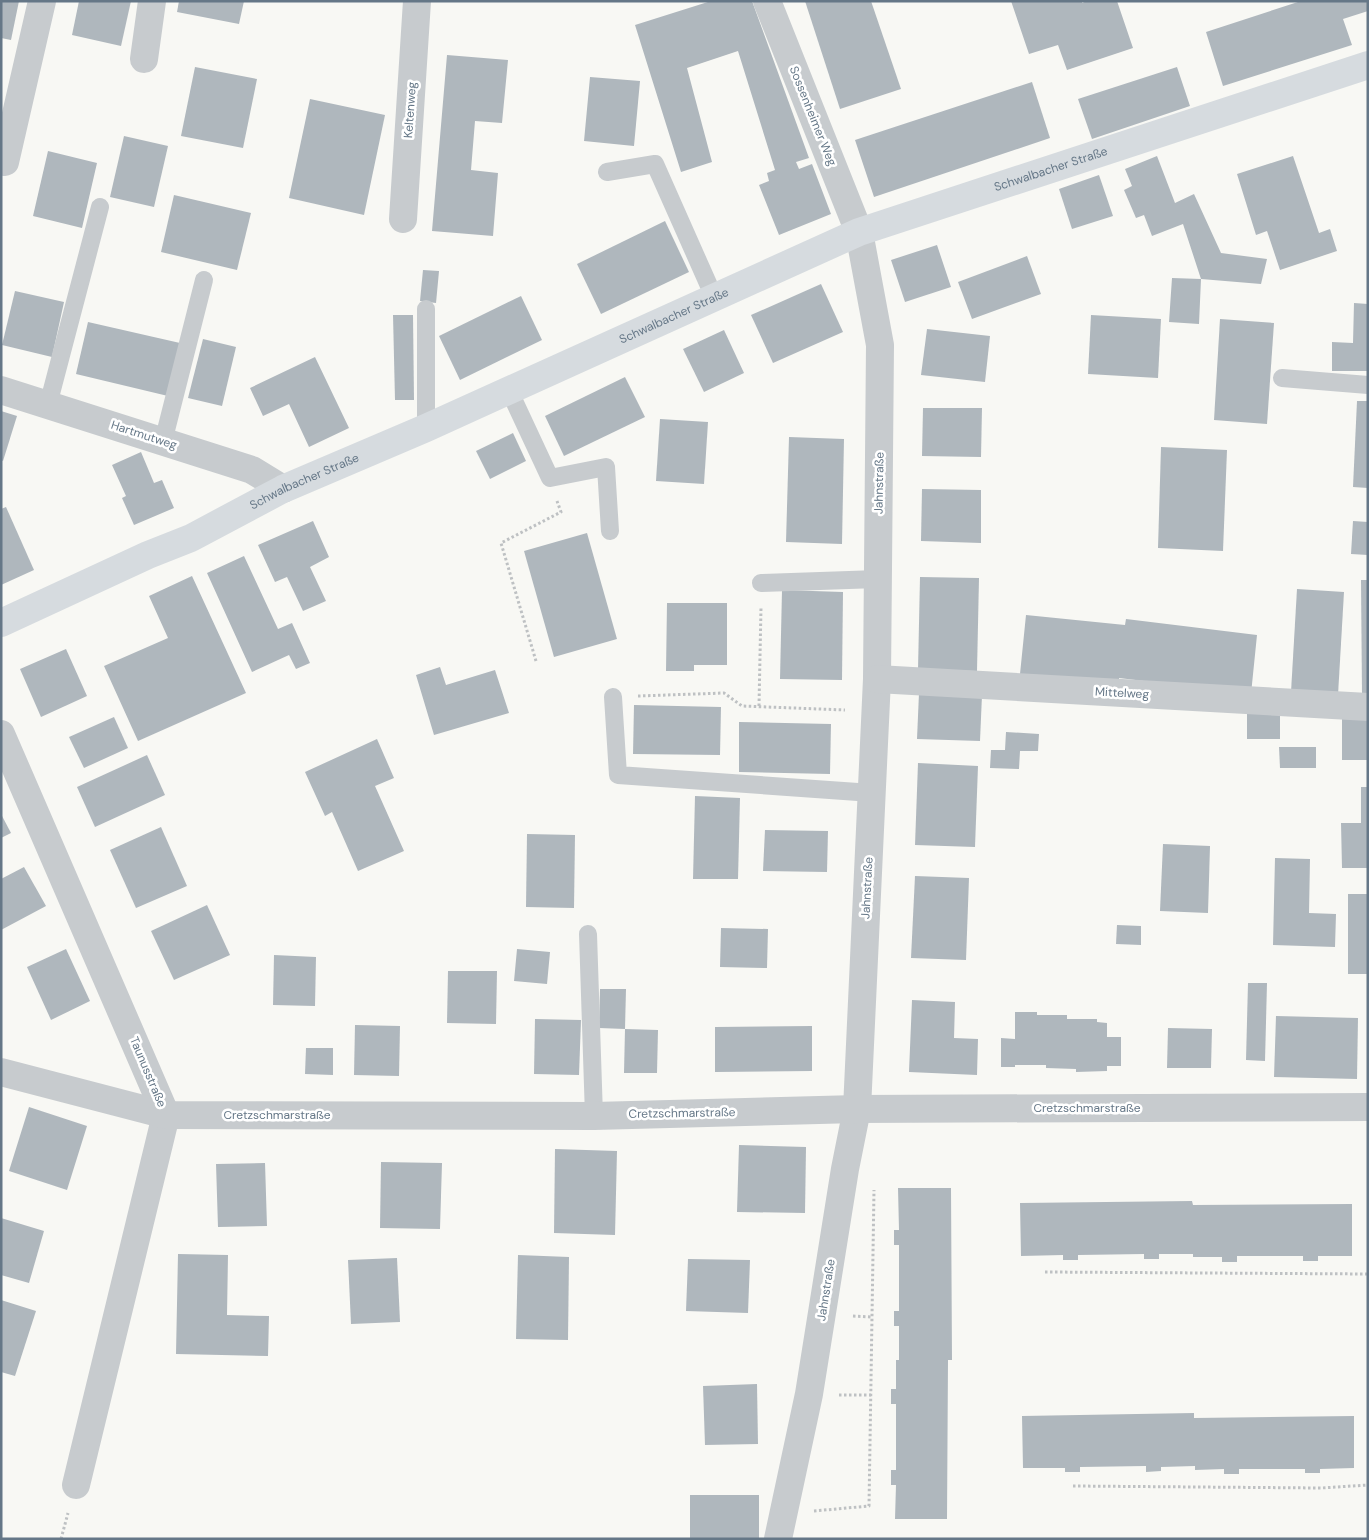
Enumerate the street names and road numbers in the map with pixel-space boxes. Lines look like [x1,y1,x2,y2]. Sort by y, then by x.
street label: Sossenheimer Weg [786,64,840,168]
street label: Keltenweg [400,81,420,139]
street label: Schwalbacher Straße [992,143,1110,195]
street label: Schwalbacher Straße [617,284,731,348]
street label: Hartmutweg [109,417,179,453]
street label: Schwalbacher Straße [247,449,362,513]
street label: Jahnstraße [870,452,888,514]
street label: Mittelweg [1095,684,1150,702]
street label: Jahnstraße [857,856,877,920]
street label: Taunusstraße [126,1034,170,1110]
street label: Cretzschmarstraße [1033,1100,1141,1116]
street label: Cretzschmarstraße [628,1104,736,1122]
street label: Cretzschmarstraße [223,1107,331,1123]
street label: Jahnstraße [813,1258,839,1322]

